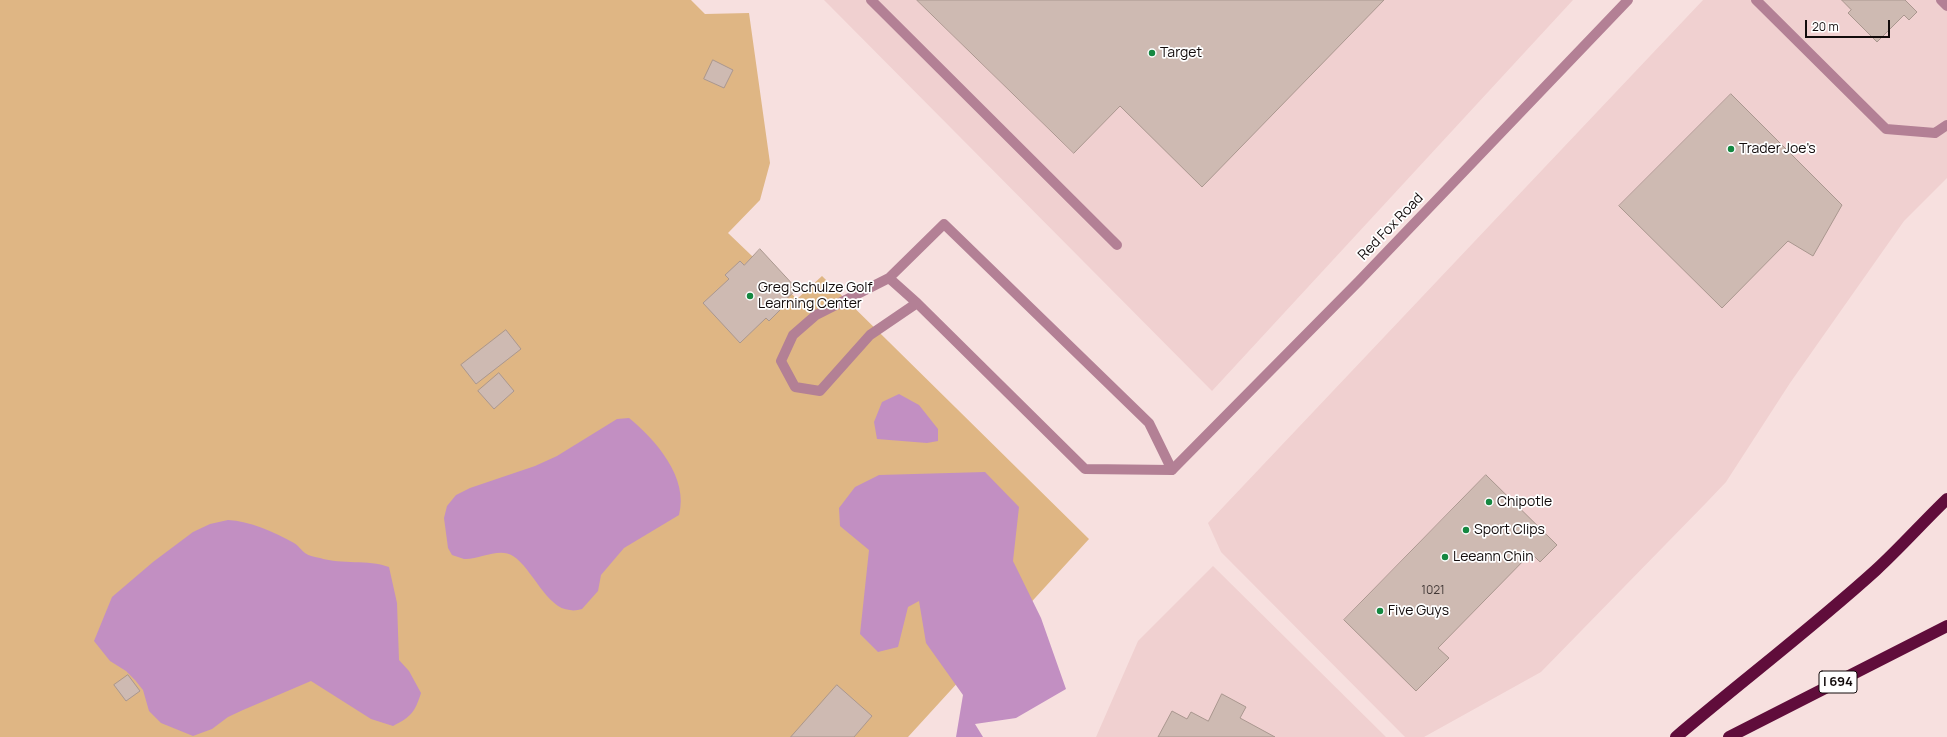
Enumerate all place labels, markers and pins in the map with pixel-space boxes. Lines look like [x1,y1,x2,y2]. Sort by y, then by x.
place label: Target [1160,45,1202,61]
marker: Target [1147,48,1157,58]
place label: Trader Joe's [1739,141,1816,157]
marker: Trader Joe's [1726,144,1736,154]
place label: Greg Schulze Golf Learning Center [758,280,873,312]
marker: Greg Schulze Golf Learning Center [745,291,755,301]
place label: Chipotle [1497,494,1552,510]
marker: Chipotle [1484,497,1494,507]
place label: Sport Clips [1474,522,1545,538]
marker: Sport Clips [1461,525,1471,535]
place label: Leeann Chin [1453,549,1533,565]
marker: Leeann Chin [1440,552,1450,562]
place label: Five Guys [1388,603,1449,619]
marker: Five Guys [1375,606,1385,616]

